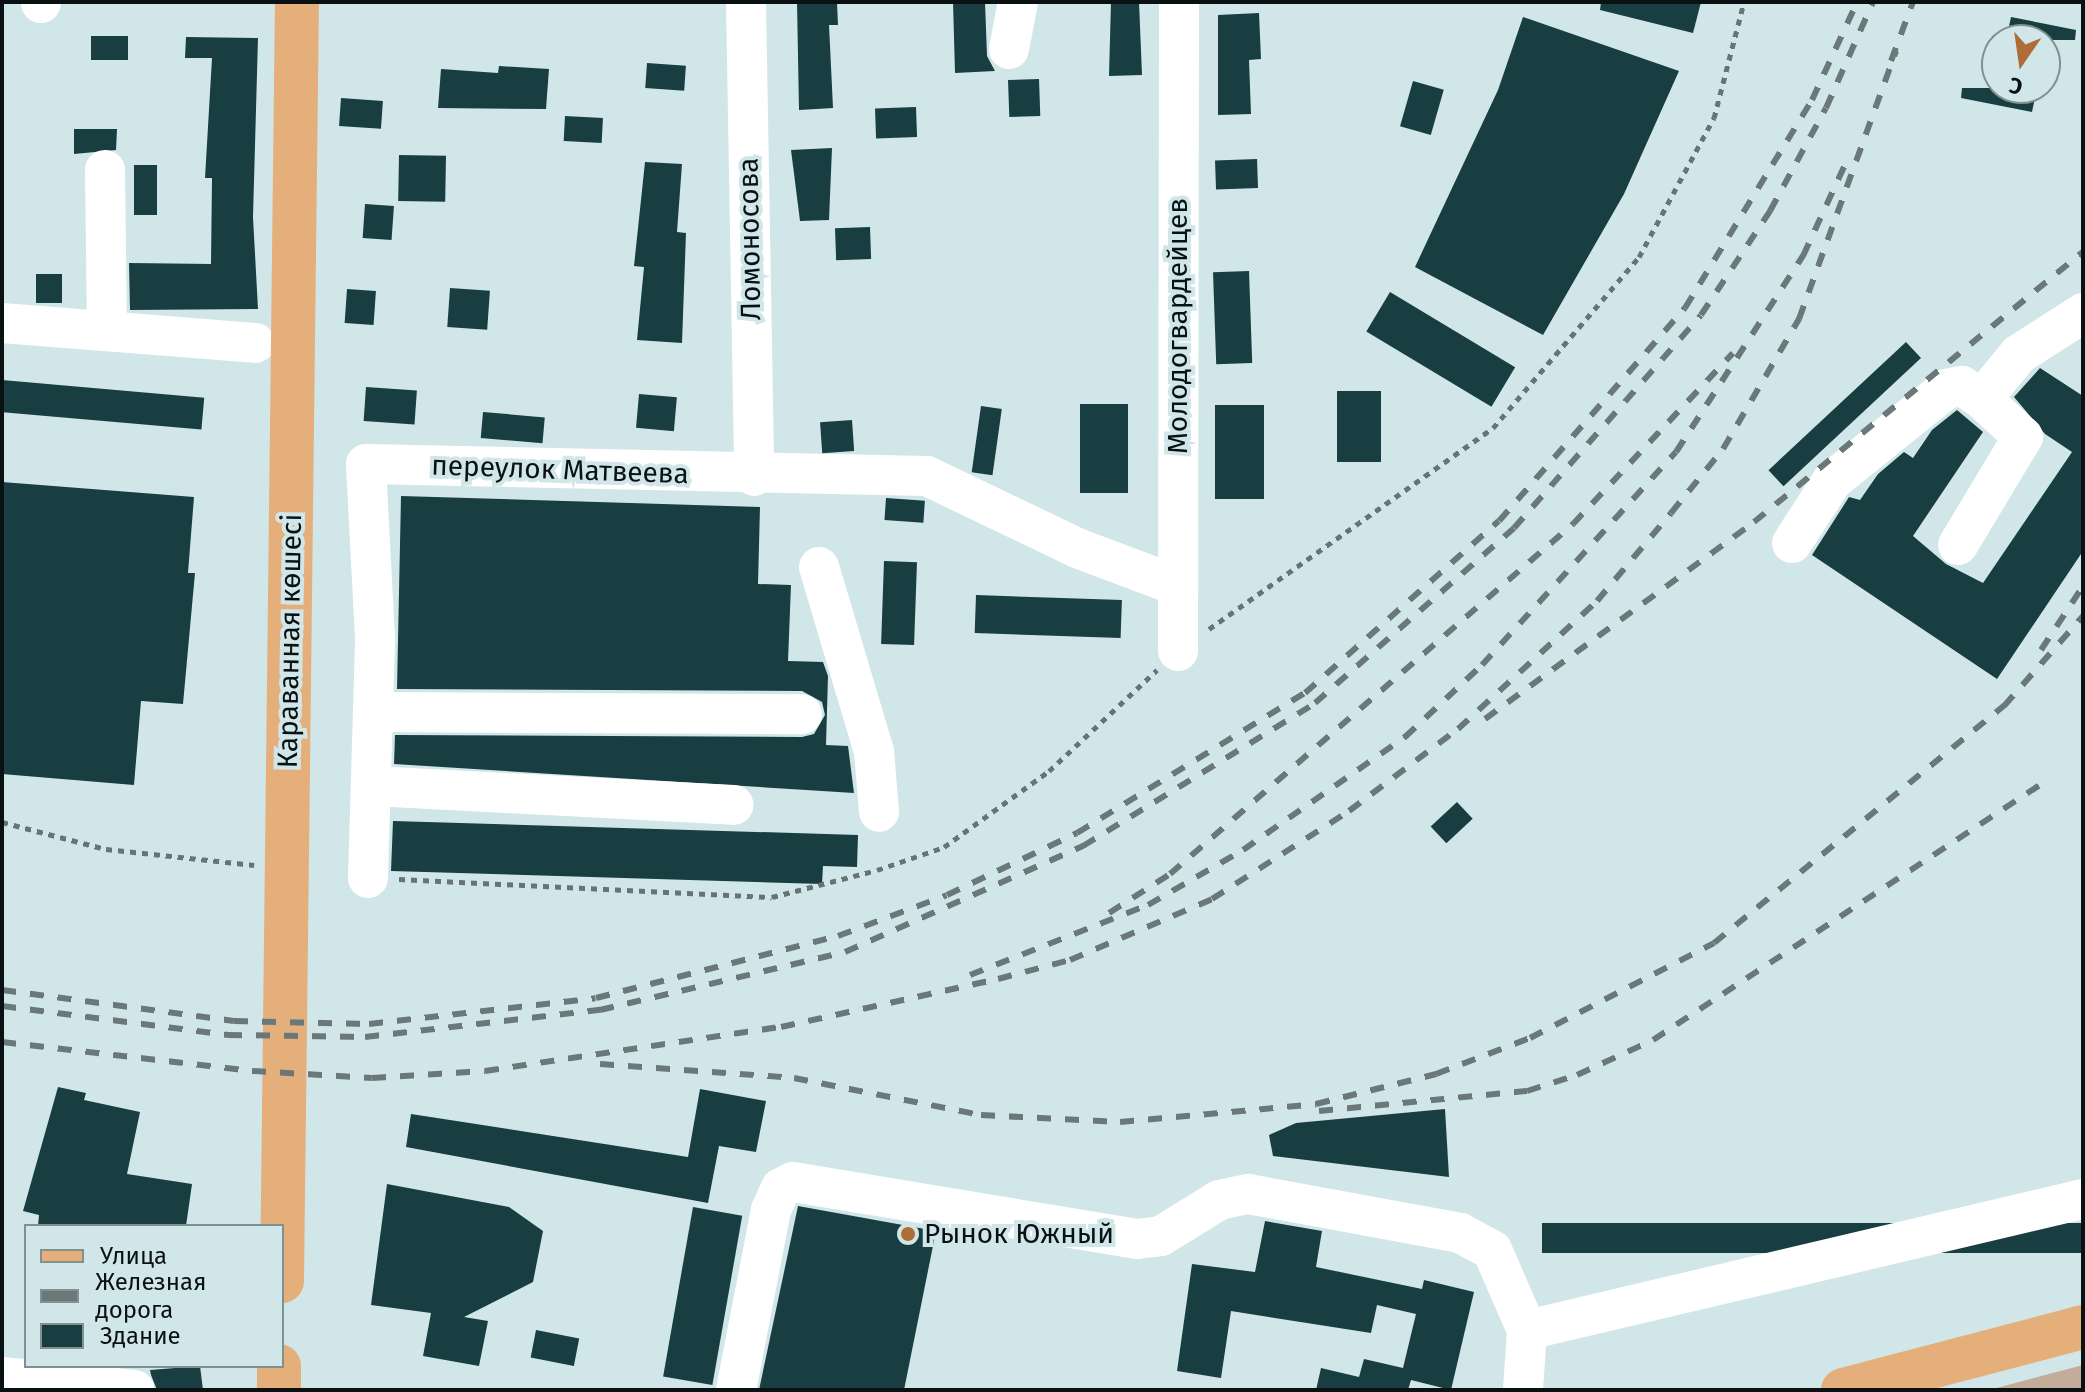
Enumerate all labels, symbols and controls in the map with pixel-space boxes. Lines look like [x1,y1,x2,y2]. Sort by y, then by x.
north arrow [1981,24,2061,104]
text: С [2007,71,2025,101]
street label: Ломоносова [732,157,768,321]
street label: Молодогвардейцев [1161,198,1195,454]
street label: переулок Матвеева [431,449,689,491]
street label: Караванная көшесі [271,513,309,769]
place label: Рынок Южный [924,1217,1114,1251]
legend [24,1224,284,1368]
marker: Рынок Южный [899,1225,917,1243]
text: Улица [100,1242,167,1270]
text: Железная дорога [95,1268,206,1324]
text: Здание [100,1322,181,1350]

